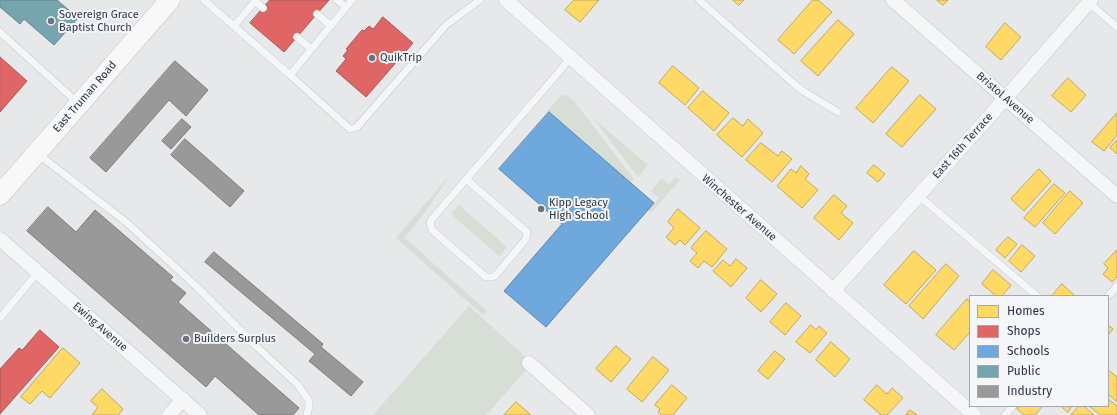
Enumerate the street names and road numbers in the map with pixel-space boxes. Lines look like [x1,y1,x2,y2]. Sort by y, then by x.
street label: East Truman Road [51,59,119,135]
street label: Bristol Avenue [973,69,1037,127]
street label: East 16th Terrace [930,110,996,182]
street label: Winchester Avenue [699,172,779,244]
street label: Ewing Avenue [70,300,130,354]

